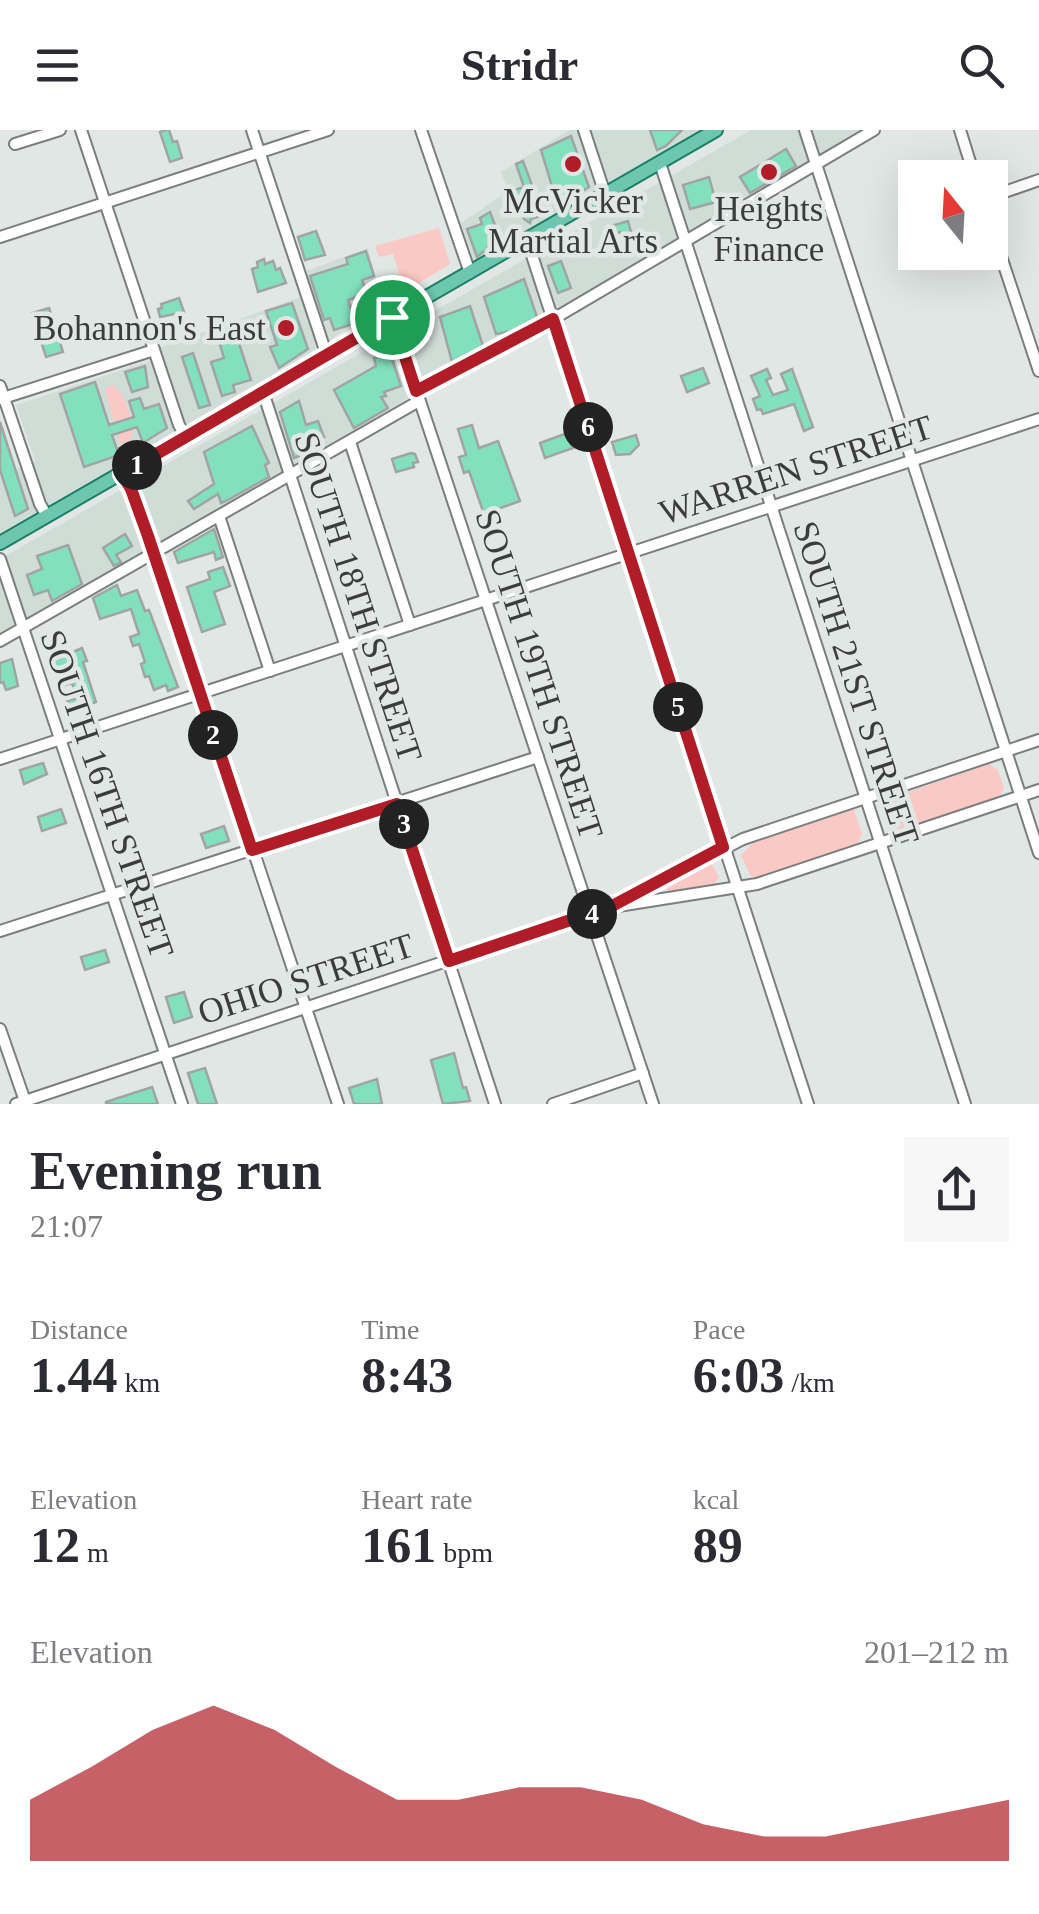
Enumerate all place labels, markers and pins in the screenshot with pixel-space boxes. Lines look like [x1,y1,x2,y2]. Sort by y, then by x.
marker: McVicker Martial Arts [562,153,584,175]
marker: Heights Finance [758,161,780,183]
place label: McVicker Martial Arts [488,182,658,261]
place label: Heights Finance [714,190,824,269]
pin [350,275,435,360]
place label: Bohannon's East [33,309,266,348]
marker: Bohannon's East [275,317,297,339]
pin: 6 [563,402,613,452]
pin: 1 [112,440,162,490]
pin: 5 [653,682,703,732]
pin: 2 [188,710,238,760]
pin: 3 [379,799,429,849]
pin: 4 [567,889,617,939]

